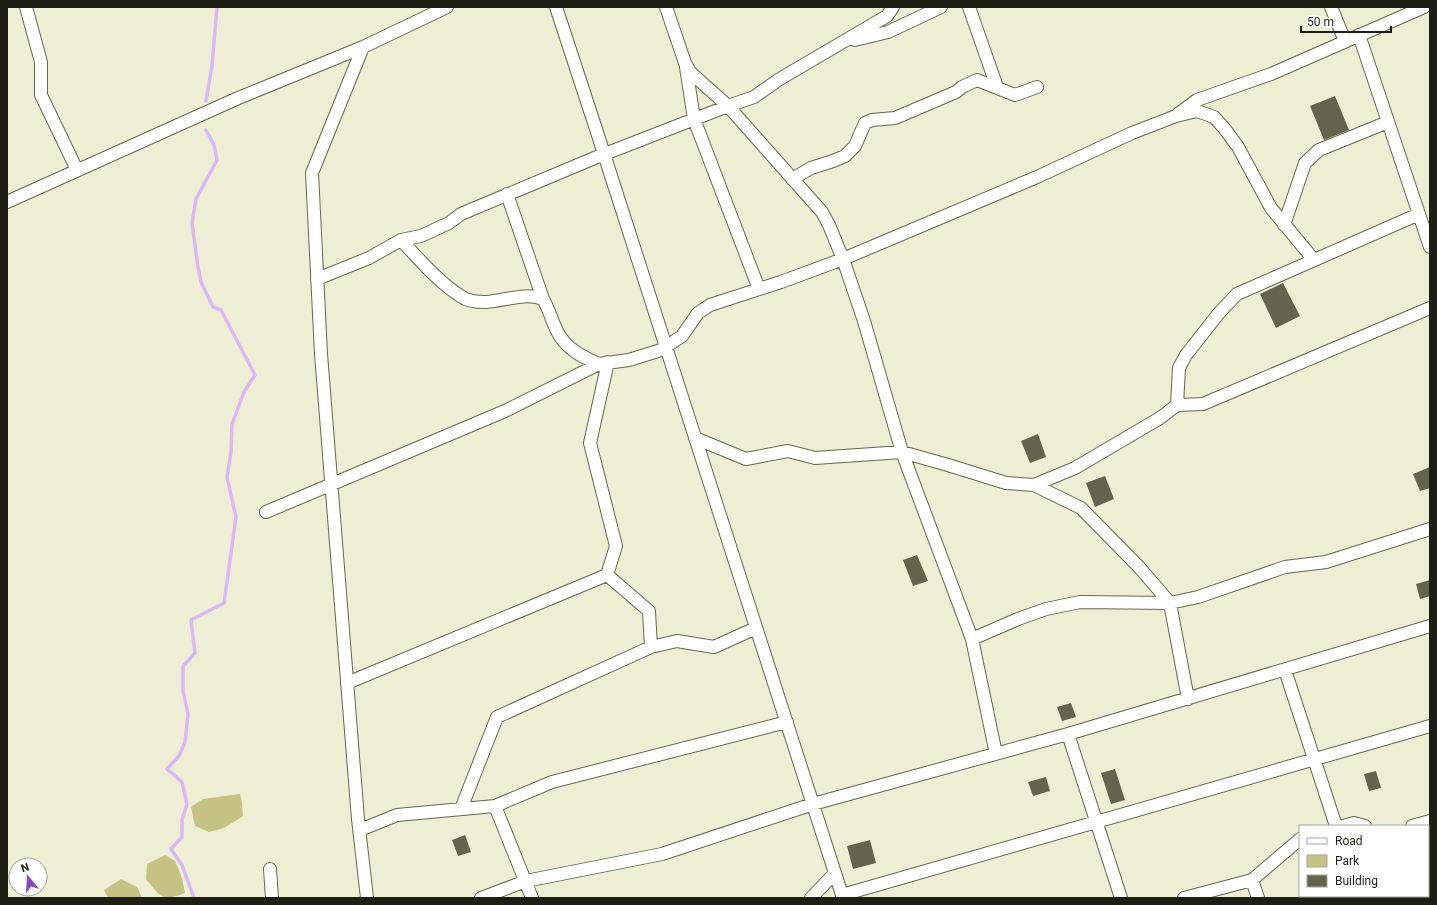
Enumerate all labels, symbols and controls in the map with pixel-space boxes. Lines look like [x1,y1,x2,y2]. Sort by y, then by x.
scale bar [1301,8,1391,34]
text: 50 m [1307,15,1334,29]
legend [1299,825,1429,897]
text: Road [1335,834,1363,848]
text: Park [1335,854,1360,868]
north arrow [8,857,48,897]
text: N [19,861,31,875]
text: Building [1335,874,1378,888]

